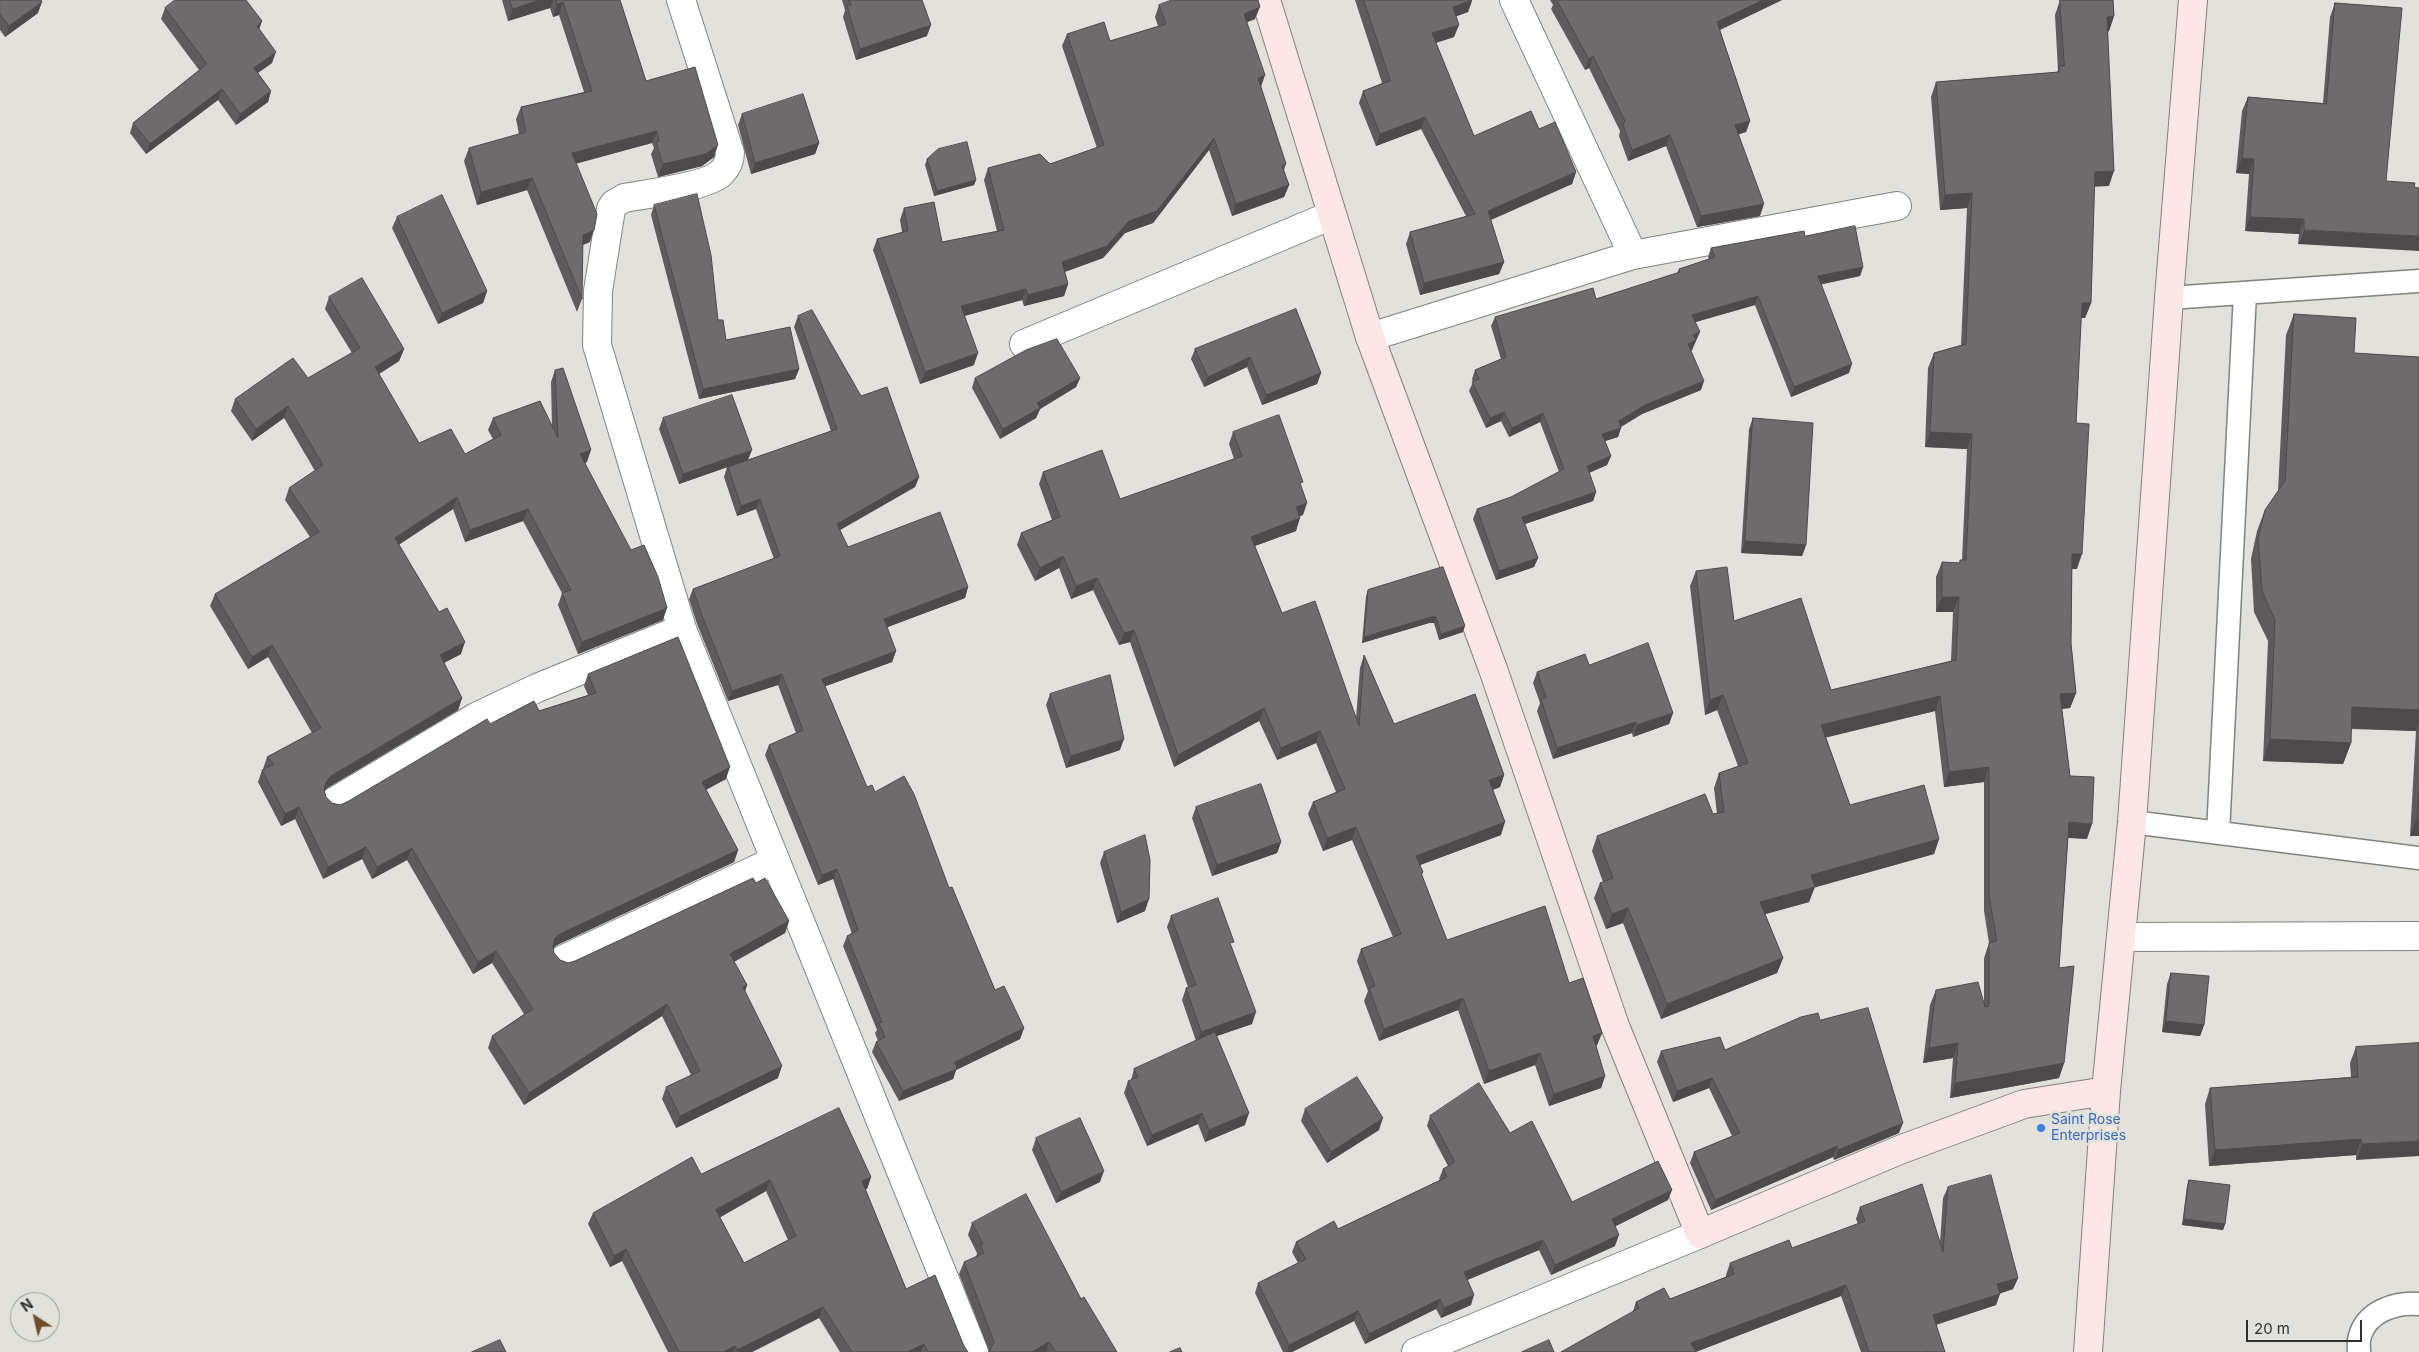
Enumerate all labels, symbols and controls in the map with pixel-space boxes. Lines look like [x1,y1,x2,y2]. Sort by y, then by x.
place label: Saint Rose Enterprises [2051,1112,2126,1144]
marker: Saint Rose Enterprises [2035,1122,2047,1134]
north arrow [10,1292,60,1342]
text: N [17,1295,36,1315]
scale bar [2249,1310,2365,1342]
text: 20 m [2254,1319,2290,1338]

